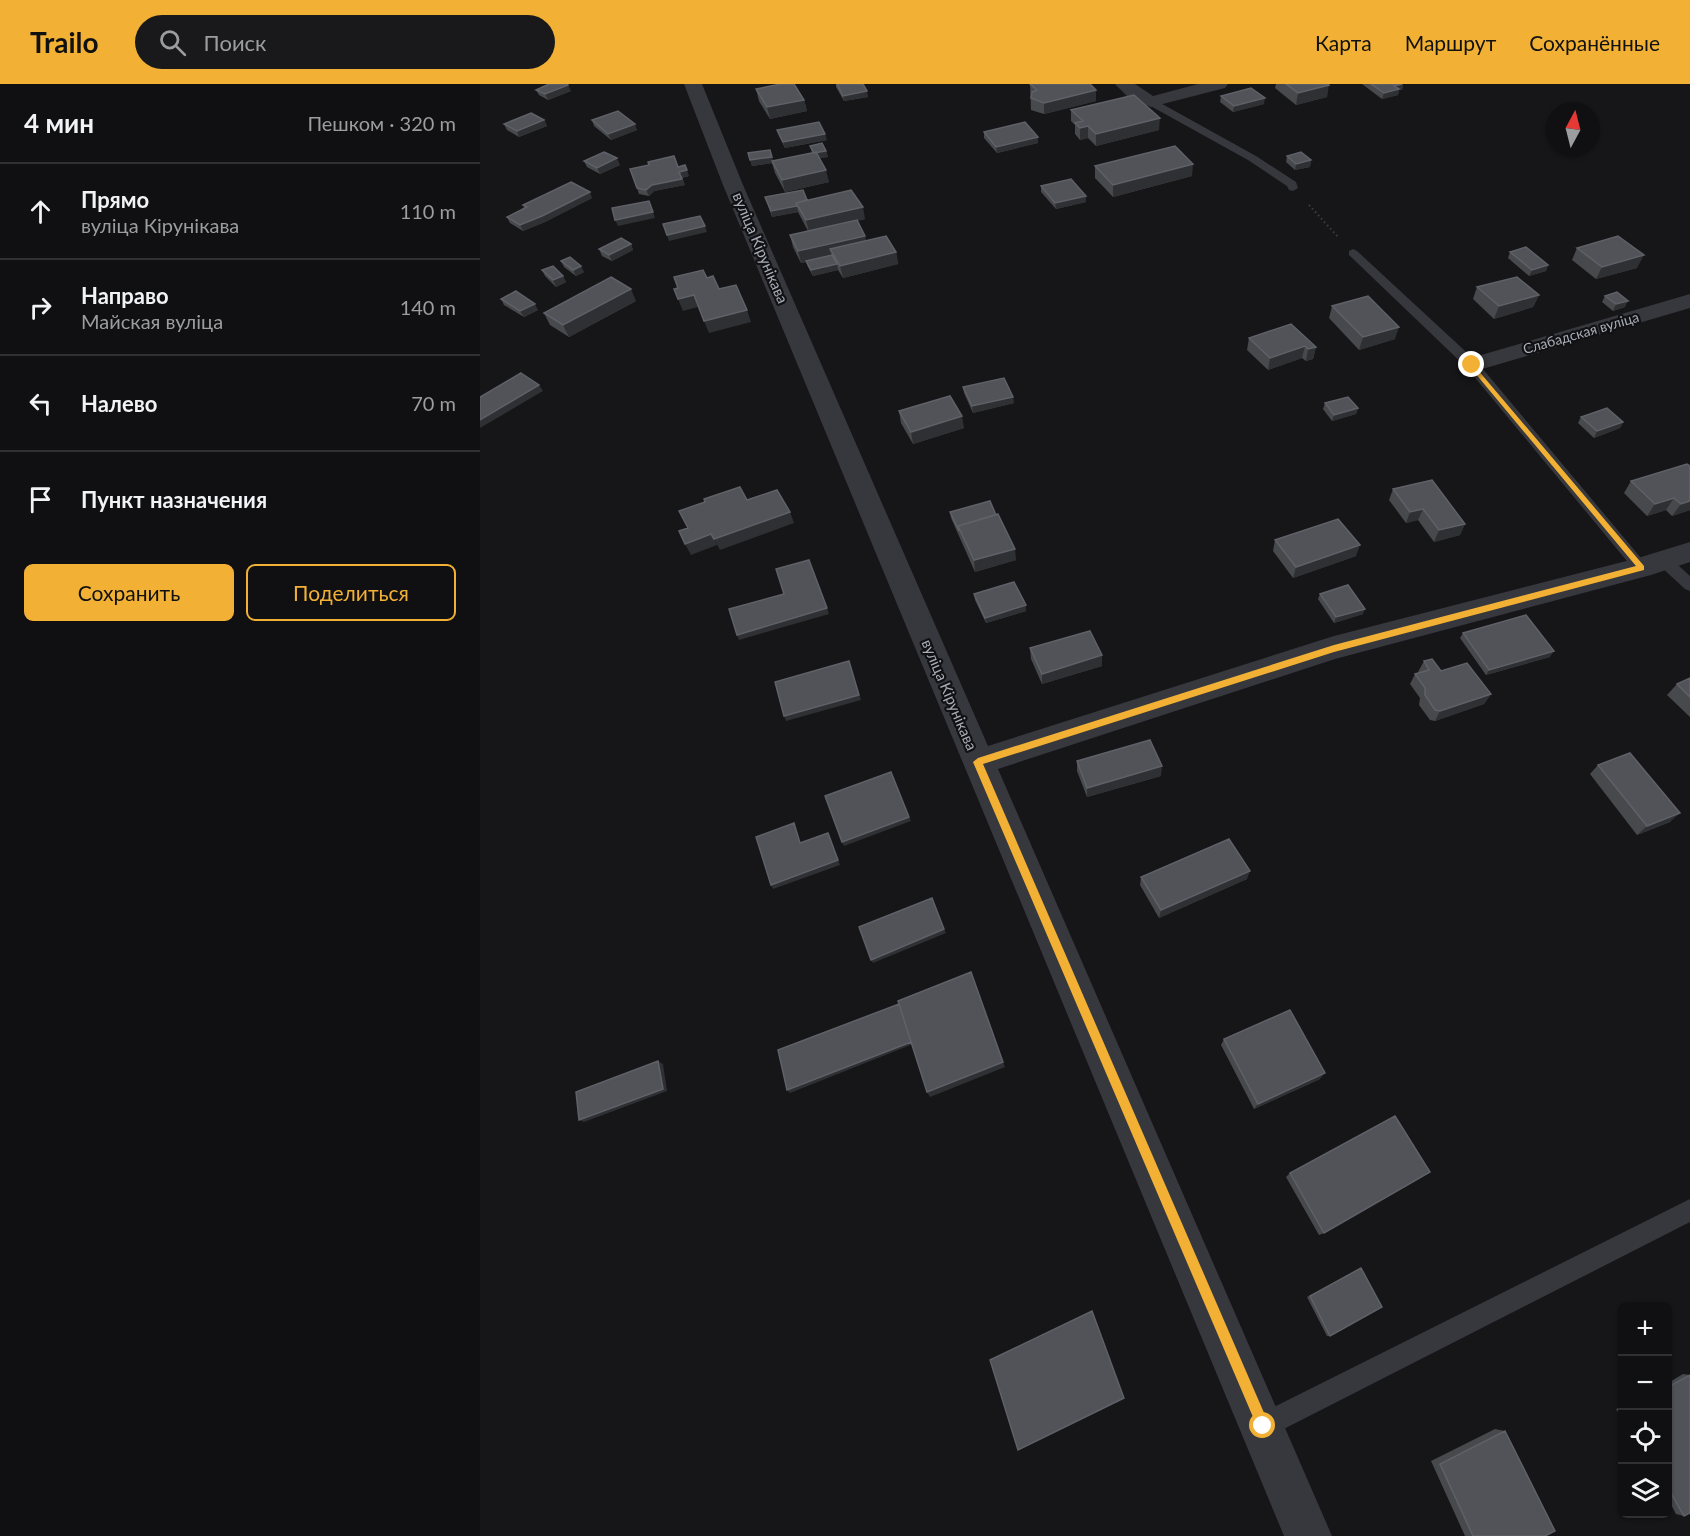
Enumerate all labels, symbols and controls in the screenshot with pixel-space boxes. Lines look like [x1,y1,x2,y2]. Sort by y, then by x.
search box [135,15,555,69]
text: Trailo [30,25,99,59]
icon: search [156,26,189,59]
text: Поиск [204,29,266,56]
text: Карта [1315,30,1372,55]
text: Маршрут [1405,30,1496,55]
text: Сохранённые [1529,30,1660,55]
north arrow [1546,102,1600,156]
text: 4 мин [24,107,94,139]
text: Пешком · 320 m [307,111,456,135]
text: Прямо [81,186,149,213]
street label: вуліца Кірунікава [729,189,792,306]
icon: ahead [24,195,57,228]
text: 110 m [400,199,456,223]
text: вуліца Кірунікава [81,213,239,237]
text: Направо [81,282,169,309]
icon: right [24,291,57,324]
text: 140 m [400,295,456,319]
street label: Слабадская вуліца [1521,308,1641,357]
text: Майская вуліца [81,309,223,333]
route end [1458,351,1484,377]
icon: left [24,387,57,420]
text: Налево [81,390,157,417]
text: 70 m [411,391,456,415]
icon: arrive [24,483,57,516]
text: Пункт назначения [81,486,267,513]
button: Сохранить [24,564,234,621]
button: Поделиться [246,564,456,621]
street label: вуліца Кірунікава [918,636,981,753]
map controls [1618,1302,1672,1518]
button: + [1618,1302,1672,1356]
button: − [1618,1356,1672,1410]
button: locate [1618,1410,1672,1464]
route start [1249,1412,1275,1438]
button: layers [1618,1464,1672,1518]

